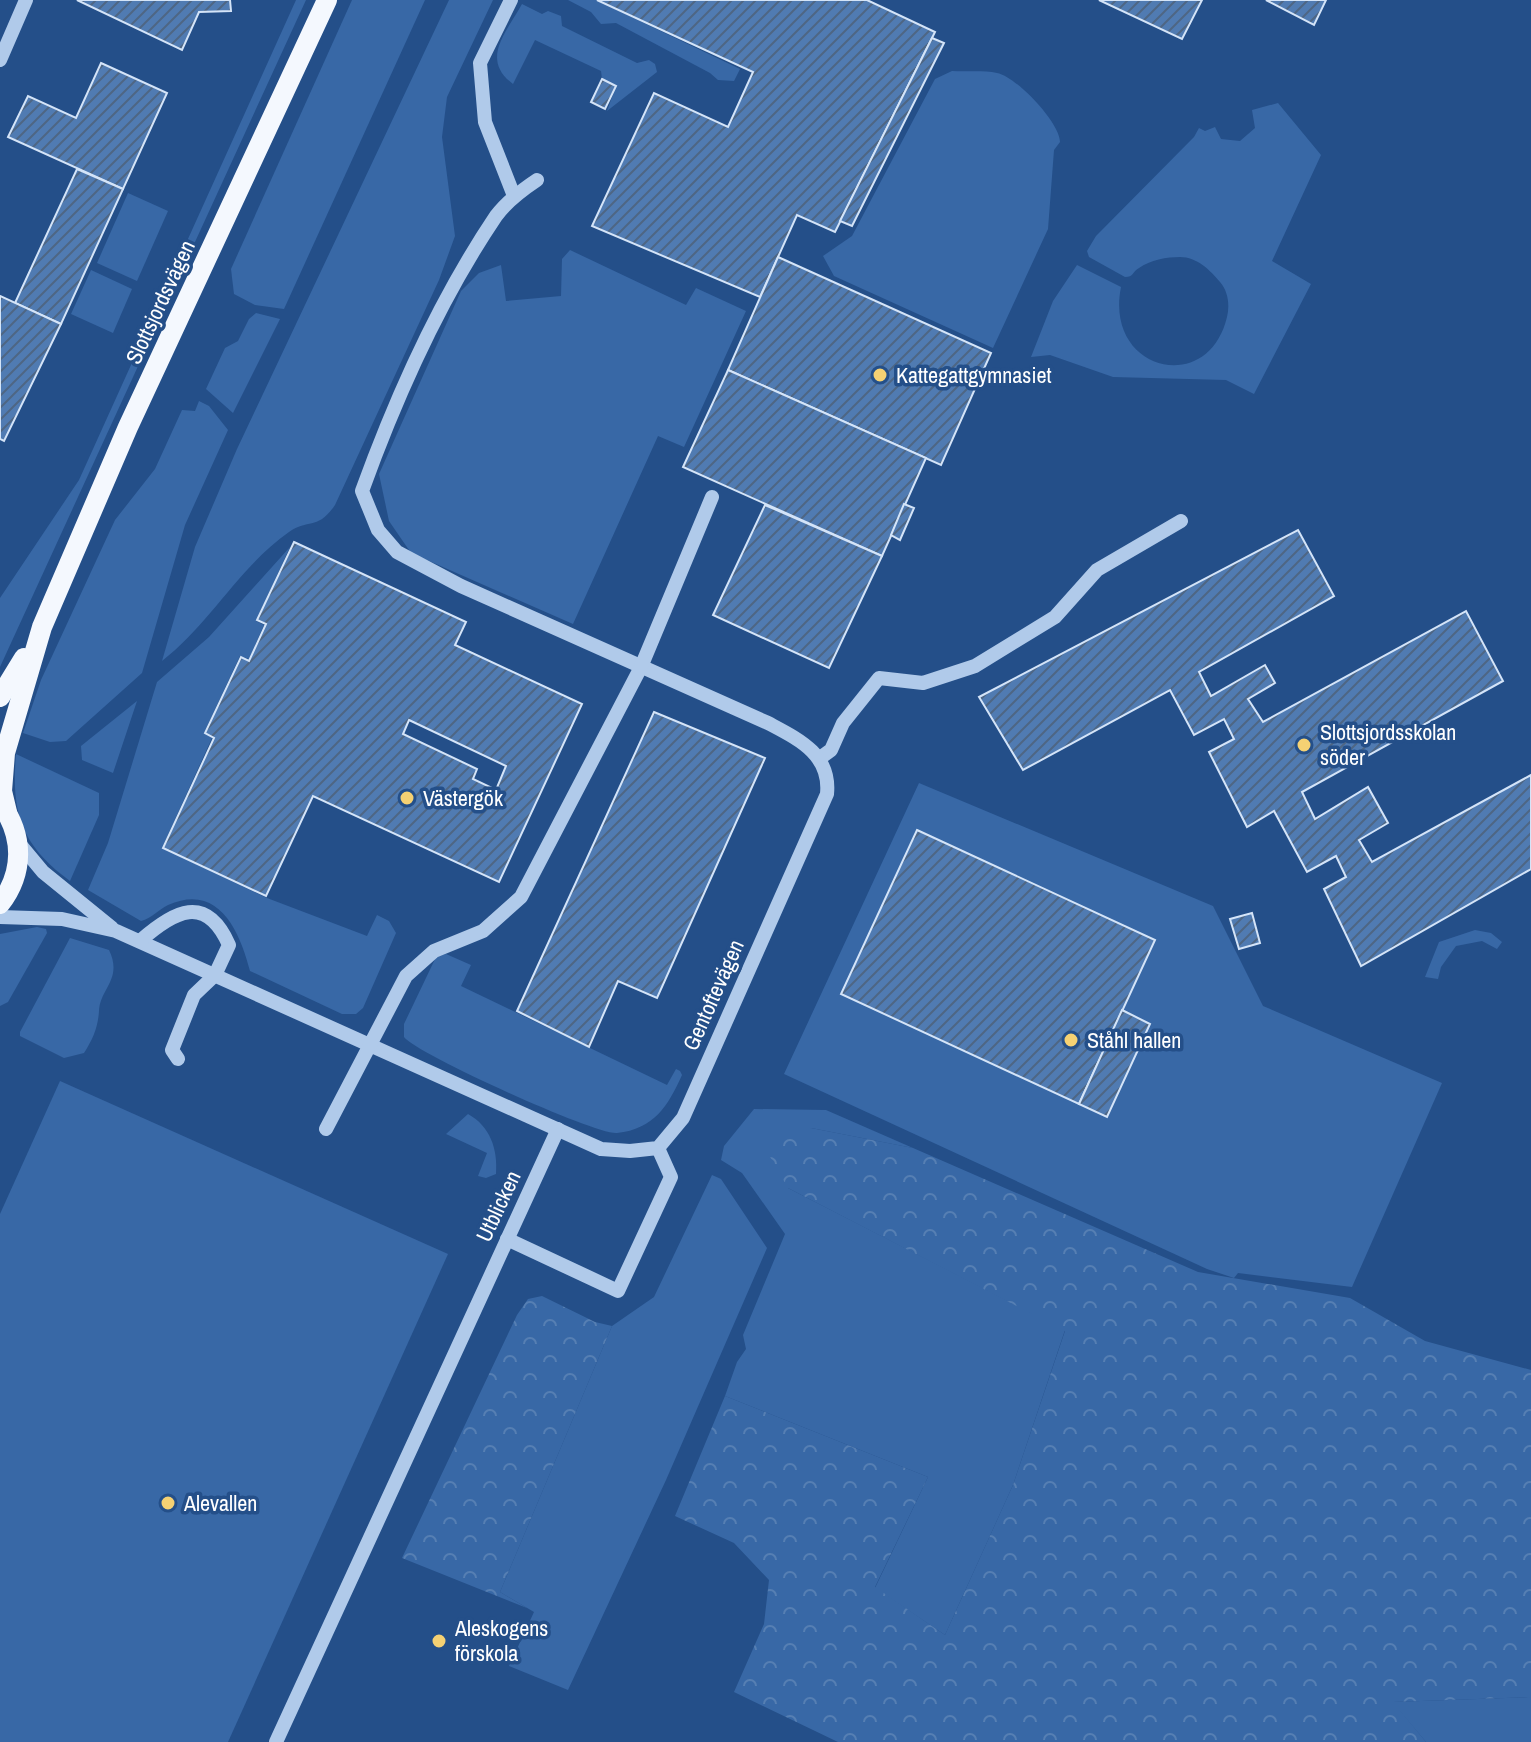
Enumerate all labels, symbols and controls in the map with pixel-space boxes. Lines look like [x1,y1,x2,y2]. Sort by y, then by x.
street label: Slottsjordsvägen [118,235,202,369]
place label: Kattegattgymnasiet [896,360,1051,390]
marker: Kattegattgymnasiet [871,366,889,384]
place label: Slottsjordsskolan söder [1320,717,1456,772]
marker: Slottsjordsskolan söder [1295,736,1313,754]
place label: Västergök [423,783,504,813]
marker: Västergök [398,789,416,807]
street label: Gentoftevägen [675,935,751,1055]
place label: Ståhl hallen [1087,1025,1181,1055]
marker: Ståhl hallen [1062,1031,1080,1049]
street label: Utblicken [469,1166,527,1246]
place label: Alevallen [183,1488,257,1518]
marker: Alevallen [159,1494,177,1512]
place label: Aleskogens förskola [454,1613,548,1668]
marker: Aleskogens förskola [430,1632,448,1650]

